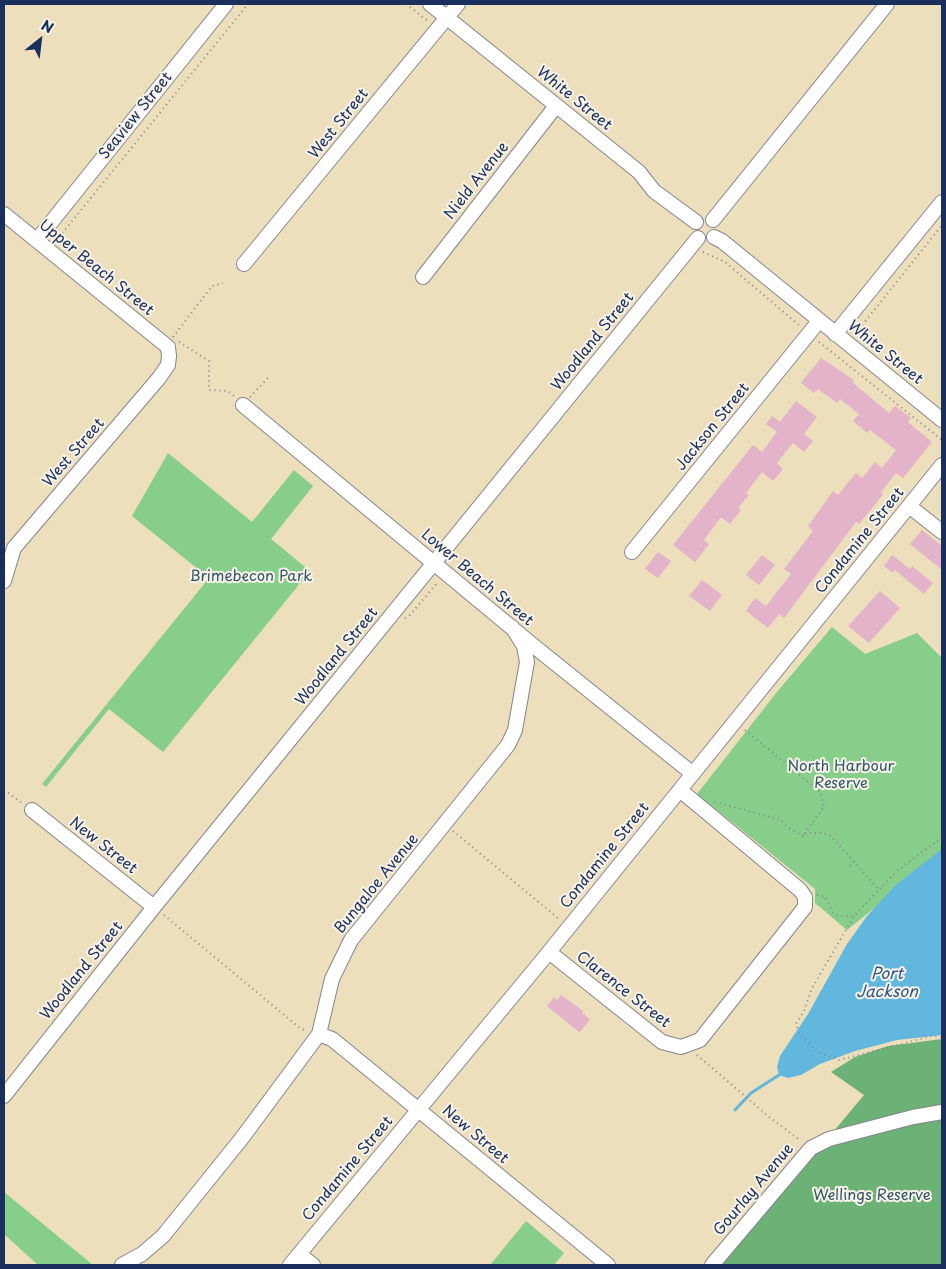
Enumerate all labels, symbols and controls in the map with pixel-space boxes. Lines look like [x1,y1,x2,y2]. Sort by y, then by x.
north arrow [15,15,65,65]
text: N [38,15,57,38]
street label: White Street [533,63,615,135]
street label: Seaview Street [96,69,176,163]
street label: West Street [305,85,373,163]
street label: Nield Avenue [441,139,513,223]
street label: Upper Beach Street [35,216,157,320]
street label: Woodland Street [548,289,638,395]
street label: White Street [844,317,926,389]
street label: Jackson Street [672,380,754,474]
street label: West Street [39,415,109,491]
street label: Condamine Street [812,484,908,598]
street label: Lower Beach Street [417,526,537,630]
park label: Brimebecon Park [190,568,312,586]
street label: Woodland Street [292,604,382,710]
park label: North Harbour Reserve [787,758,895,793]
street label: Condamine Street [557,799,653,913]
street label: New Street [65,814,141,878]
street label: Bungaloe Avenue [331,831,423,937]
street label: Woodland Street [37,918,127,1024]
street label: Clarence Street [573,948,673,1032]
water label: Port Jackson [856,965,918,1003]
street label: New Street [438,1102,512,1168]
street label: Condamine Street [299,1113,397,1225]
street label: Gourlay Avenue [710,1140,798,1240]
park label: Wellings Reserve [813,1187,931,1205]

